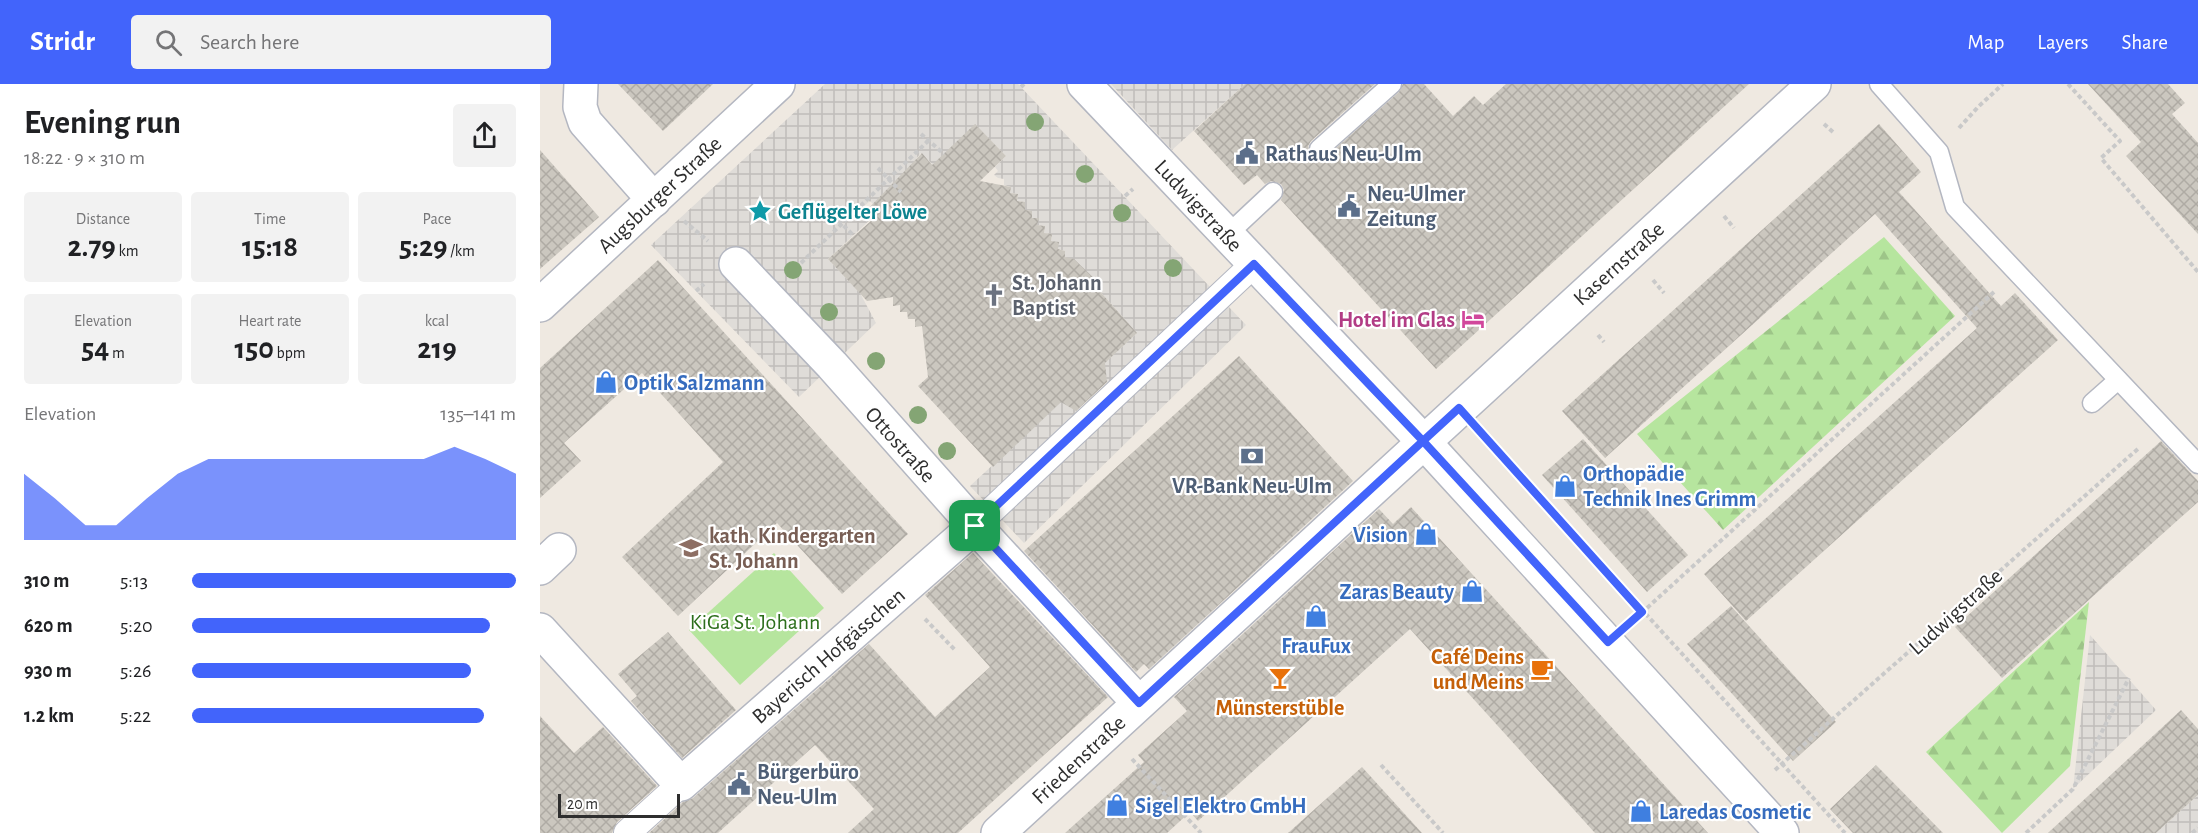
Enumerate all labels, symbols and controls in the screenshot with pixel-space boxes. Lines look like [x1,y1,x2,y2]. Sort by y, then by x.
search box [131,15,551,69]
icon: search [152,26,185,59]
text: Stridr [30,28,95,56]
text: Search here [200,31,299,53]
text: Map [1968,32,2004,53]
text: Layers [2037,32,2088,53]
text: Share [2121,32,2168,53]
button: share [453,104,516,167]
text: Evening run [24,107,181,140]
street label: Augsburger Straße [594,132,726,257]
public building icon: Rathaus Neu-Ulm [1234,140,1260,166]
place label: Rathaus Neu-Ulm [1265,143,1422,165]
text: 18:22 · 9 × 310 m [24,148,145,168]
street label: Ludwigstraße [1150,155,1246,256]
place label: Neu-Ulmer Zeitung [1367,183,1466,230]
public building icon: Neu-Ulmer Zeitung [1336,193,1362,219]
place icon: Geflügelter Löwe [747,198,773,224]
place label: Geflügelter Löwe [778,201,927,223]
text: Distance [76,211,130,227]
text: Time [254,211,286,227]
text: Pace [423,211,451,227]
street label: Kasernstraße [1569,218,1668,310]
text: 2.79 [67,232,116,262]
text: 15:18 [242,232,298,262]
text: 5:29 [399,232,448,262]
text: km [116,243,139,259]
text: /km [448,243,475,259]
place label: St. Johann Baptist [1012,272,1102,319]
church icon: St. Johann Baptist [981,282,1007,308]
hotel icon: Hotel im Glas [1460,306,1486,332]
place label: Hotel im Glas [1338,309,1455,331]
text: Elevation [74,313,132,329]
text: Heart rate [239,313,301,329]
text: kcal [425,313,449,329]
text: 54 [81,334,109,364]
text: 150 [234,334,274,364]
text: 219 [417,334,457,364]
text: m [109,345,125,361]
text: bpm [274,345,306,361]
shop icon: Optik Salzmann [593,369,619,395]
place label: Optik Salzmann [624,372,765,394]
street label: Ottostraße [861,403,940,487]
text: Elevation [24,404,96,424]
text: 135–141 m [440,404,516,424]
bank icon: VR-Bank Neu-Ulm [1239,443,1265,469]
place label: Orthopädie Technik Ines Grimm [1583,463,1756,510]
shop icon: Orthopädie Technik Ines Grimm [1552,473,1578,499]
place label: VR-Bank Neu-Ulm [1172,475,1332,497]
pin [949,500,1000,551]
icon: arrive [958,509,991,542]
shop icon: Vision [1413,521,1439,547]
place label: Vision [1353,524,1408,546]
place label: kath. Kindergarten St. Johann [709,525,876,572]
school or university icon: kath. Kindergarten St. Johann [678,535,704,561]
street label: Ludwigstraße [1905,564,2007,659]
text: 310 m [24,571,69,591]
text: 5:13 [120,571,148,591]
shop icon: Zaras Beauty [1459,578,1485,604]
place label: Zaras Beauty [1339,581,1454,604]
street label: Bayerisch Hofgässchen [748,584,909,728]
shop icon: FrauFux [1303,603,1329,629]
park label: KiGa St. Johann [690,611,820,633]
text: 620 m [24,616,73,636]
text: 5:20 [120,616,153,636]
place label: FrauFux [1281,635,1351,657]
place label: Café Deins und Meins [1431,646,1524,693]
cafe icon: Café Deins und Meins [1529,656,1555,682]
text: 930 m [24,661,72,681]
text: 5:26 [120,661,151,681]
bar icon: Münsterstüble [1267,665,1293,691]
place label: Münsterstüble [1216,697,1345,719]
text: 1.2 km [24,706,74,726]
text: 5:22 [120,706,151,726]
street label: Friedenstraße [1028,711,1130,808]
place label: Bürgerbüro Neu-Ulm [757,761,859,808]
public building icon: Bürgerbüro Neu-Ulm [726,771,752,797]
scale bar [558,791,680,818]
shop icon: Sigel Elektro GmbH [1104,792,1130,818]
place label: Sigel Elektro GmbH [1135,795,1307,817]
text: 20 m [567,796,598,812]
shop icon: Laredas Cosmetic [1628,798,1654,824]
place label: Laredas Cosmetic [1659,801,1812,823]

